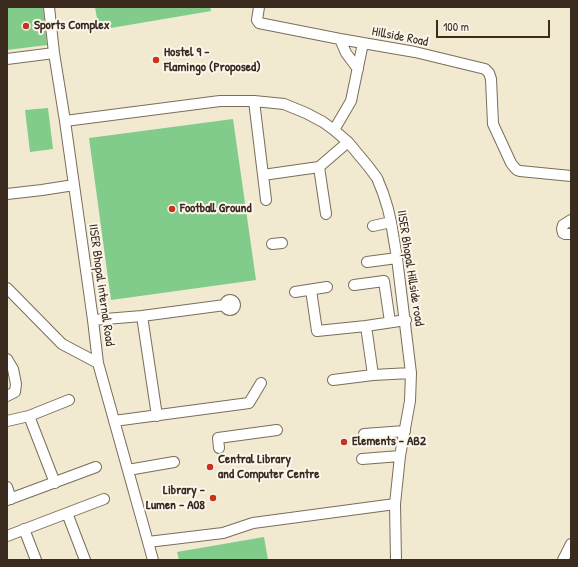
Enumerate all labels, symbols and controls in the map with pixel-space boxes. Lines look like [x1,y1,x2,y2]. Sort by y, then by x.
scale bar [438,12,552,38]
place label: Sports Complex [34,18,109,34]
text: 100 m [443,18,469,35]
marker: Sports Complex [21,21,31,31]
street label: Hillside Road [371,24,429,50]
place label: Hostel 9 - Flamingo (Proposed) [164,45,261,76]
marker: Hostel 9 - Flamingo (Proposed) [151,55,161,65]
place label: Football Ground [180,201,251,217]
marker: Football Ground [167,204,177,214]
street label: IISER Bhopal Hillside road [393,209,427,327]
street label: IISER Bhopal internal Road [85,223,117,347]
place label: Elements - AB2 [352,434,426,450]
marker: Elements - AB2 [339,437,349,447]
place label: Central Library and Computer Centre [218,452,319,483]
marker: Central Library and Computer Centre [205,462,215,472]
place label: Library - Lumen - A08 [146,483,205,514]
marker: Library - Lumen - A08 [208,493,218,503]

